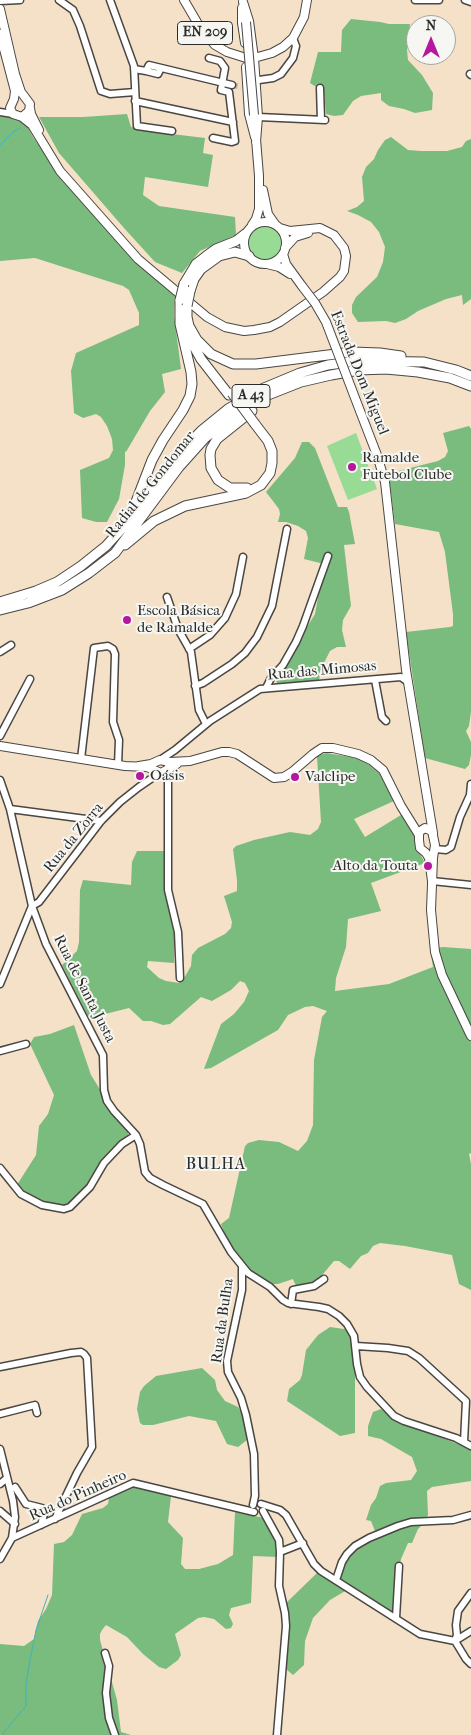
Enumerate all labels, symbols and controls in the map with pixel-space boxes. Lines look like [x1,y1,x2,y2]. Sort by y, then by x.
north arrow [406,15,456,65]
text: N [426,17,436,34]
road number: EN 209 [178,22,232,44]
street label: Estrada Dom Miguel [326,308,392,438]
road number: A 43 [232,384,270,408]
street label: Radial de Gondomar [102,428,200,542]
place label: Ramalde Futebol Clube [362,449,452,484]
marker: Ramalde Futebol Clube [346,461,358,473]
place label: Escola Básica de Ramalde [137,602,220,637]
marker: Escola Básica de Ramalde [121,614,133,626]
street label: Rua das Mimosas [267,657,377,685]
place label: Oásis [150,767,184,785]
place label: Valclipe [305,768,356,786]
marker: Oásis [134,770,146,782]
marker: Valclipe [289,771,301,783]
street label: Rua da Zorra [40,799,108,877]
place label: Alto da Touta [333,857,418,875]
marker: Alto da Touta [422,860,434,872]
street label: Rua de Santa Justa [49,932,119,1046]
district label: BULHA [185,1155,247,1175]
street label: Rua da Bulha [208,1277,238,1365]
street label: Rua do Pinheiro [27,1467,129,1525]

